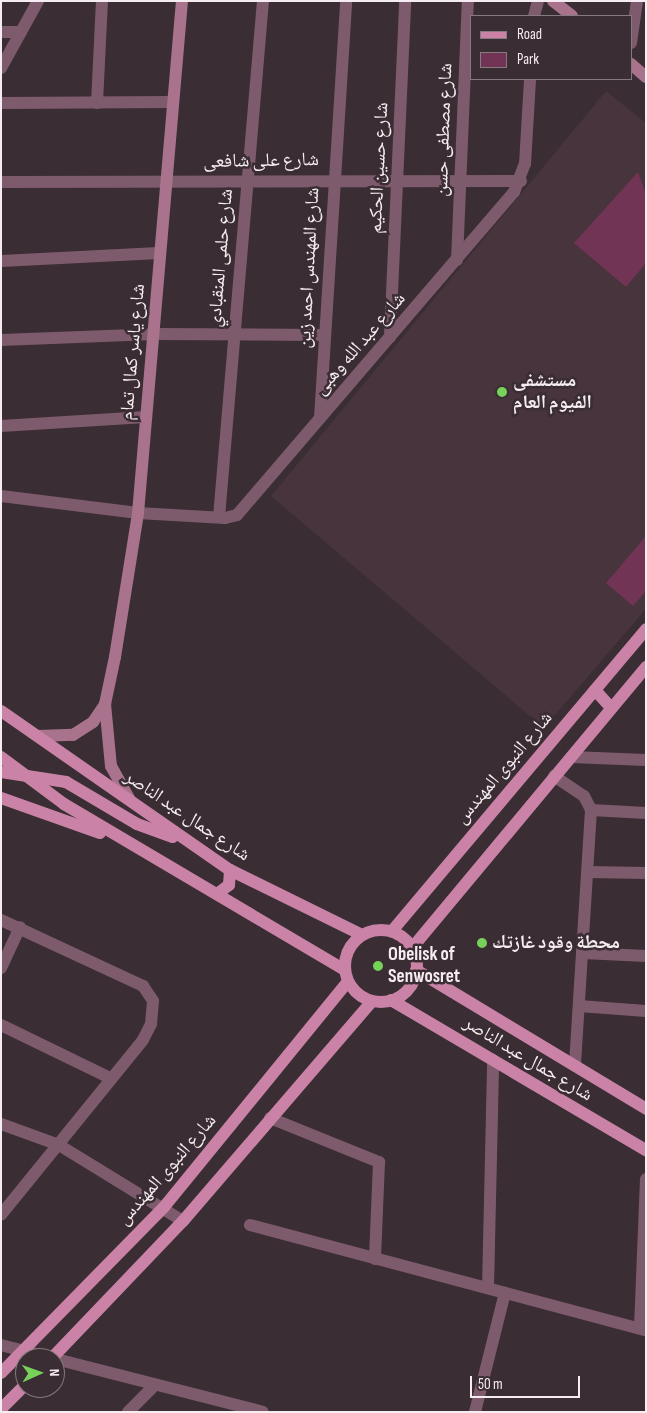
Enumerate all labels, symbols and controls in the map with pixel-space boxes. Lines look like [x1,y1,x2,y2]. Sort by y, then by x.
legend [470,15,632,80]
text: Road [517,25,542,44]
text: Park [517,50,539,69]
street label: شارع مصطفى حسن [430,63,458,197]
street label: شارع حسين الحكيم [364,102,394,234]
street label: شارع على شافعى [203,149,319,173]
street label: شارع المهندس احمد زين [293,187,325,349]
street label: شارع حلمى المنقبادي [204,188,238,328]
street label: شارع ياسر كمال تمام [116,283,150,421]
street label: شارع عبد الله وهبى [309,288,411,400]
place label: مستشفى الفيوم العام [513,370,592,414]
marker: مستشفى الفيوم العام [495,385,509,399]
street label: شارع النبوى المهندس [450,707,558,829]
street label: شارع جمال عبد الناصر [120,765,254,867]
place label: محطة وقود غازتك [492,932,620,954]
marker: محطة وقود غازتك [476,937,488,949]
place label: Obelisk of Senwosret [388,944,460,988]
marker: Obelisk of Senwosret [372,960,384,972]
street label: شارع جمال عبد الناصر [459,1011,597,1107]
street label: شارع النبوى المهندس [113,1110,221,1230]
north arrow [15,1348,65,1398]
scale bar [472,1366,582,1398]
text: N [46,1368,63,1377]
text: 50 m [478,1375,503,1394]

